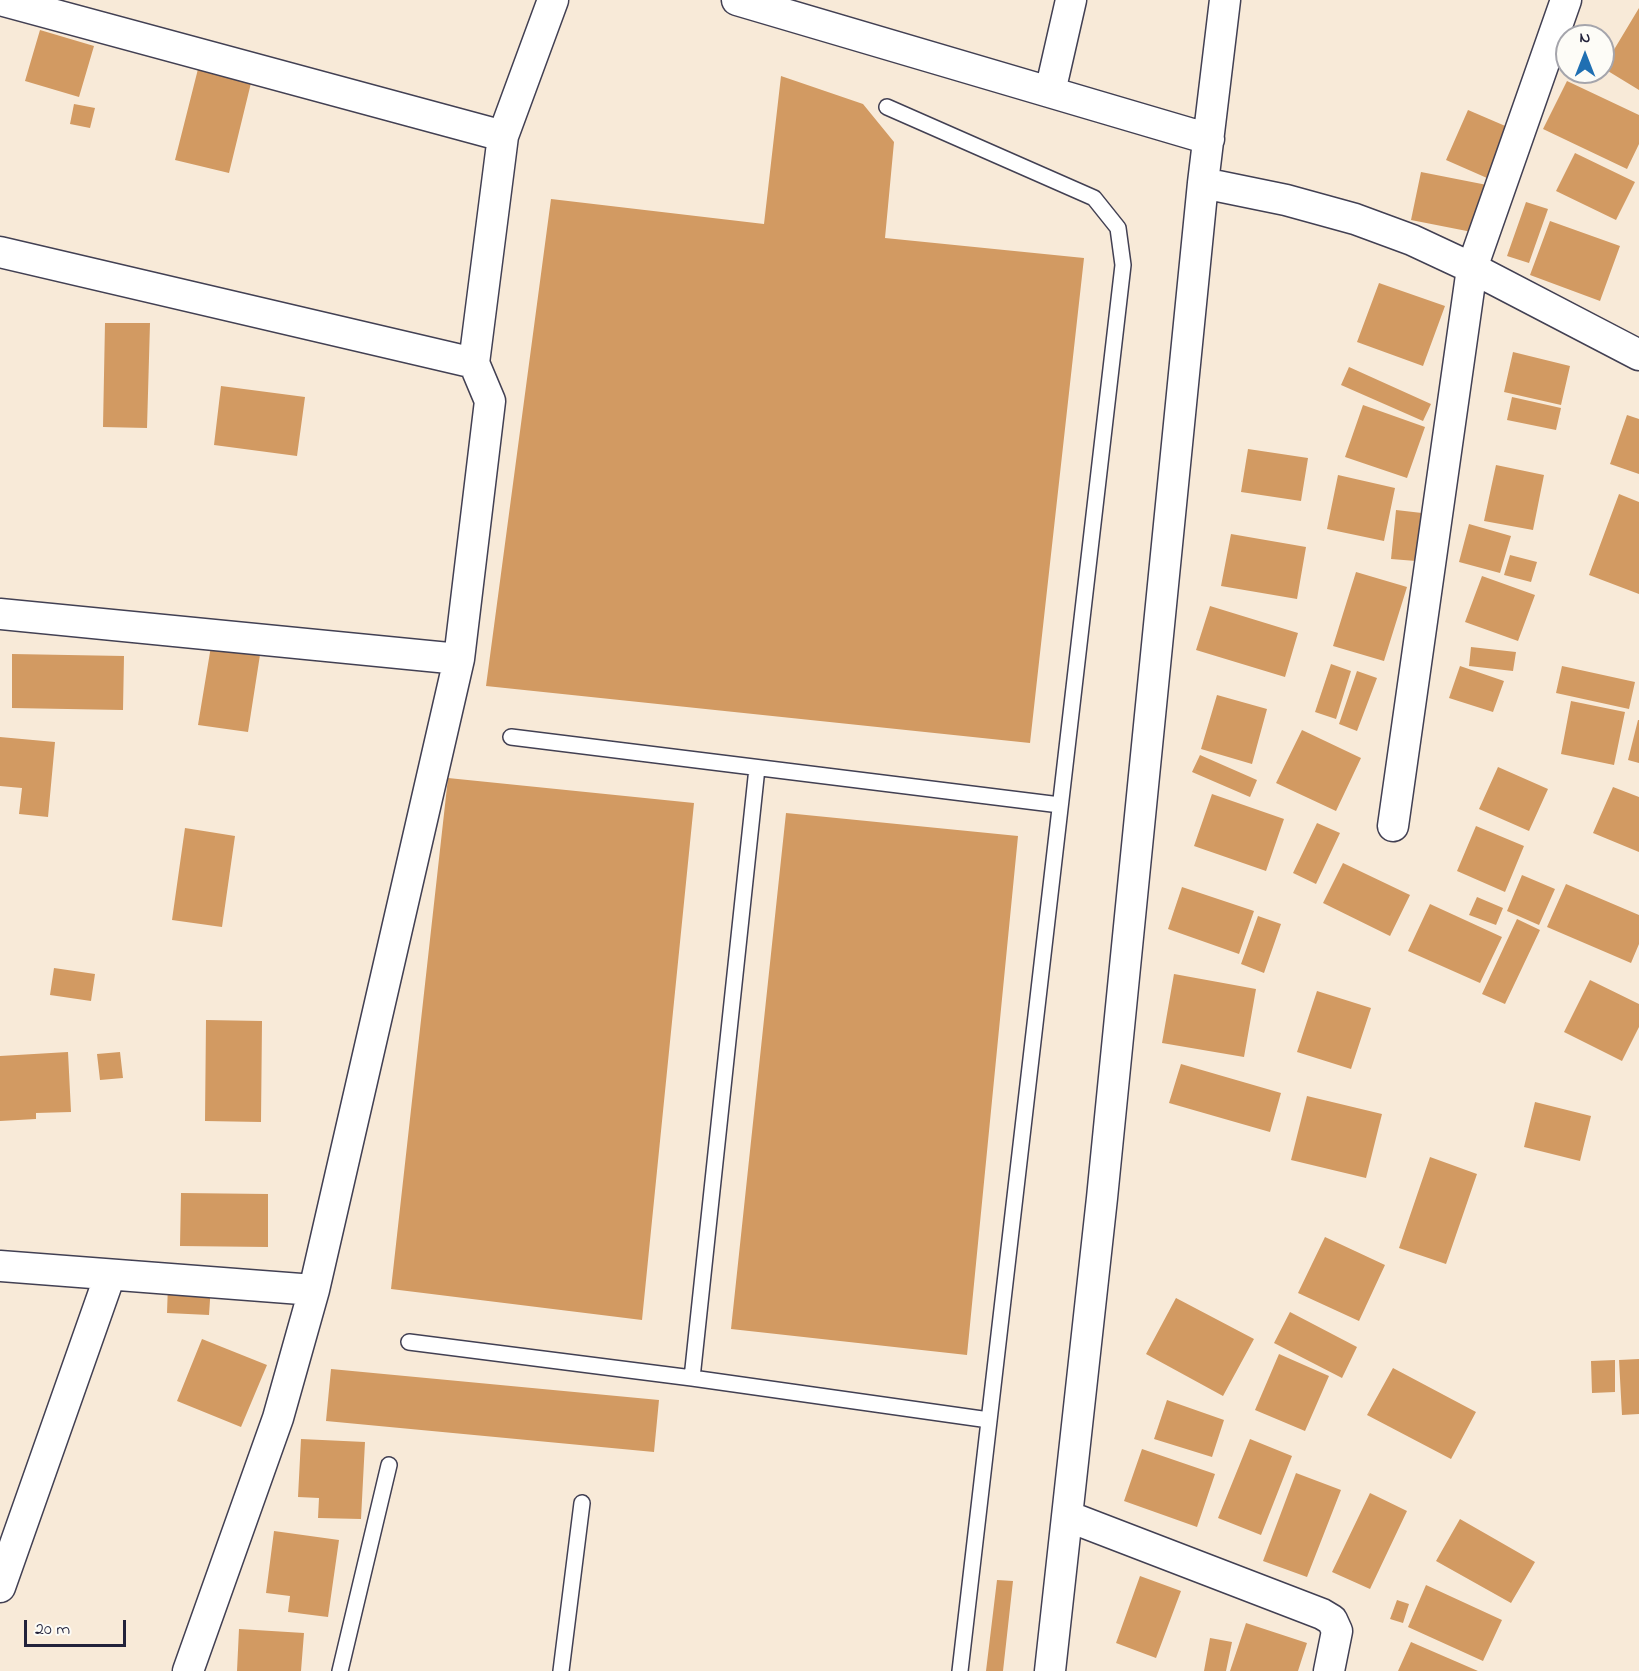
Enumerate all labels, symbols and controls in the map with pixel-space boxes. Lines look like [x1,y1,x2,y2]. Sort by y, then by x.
north arrow [1555,24,1615,84]
text: N [1580,26,1590,50]
scale bar [27,1608,129,1646]
text: 20 m [35,1617,70,1643]

